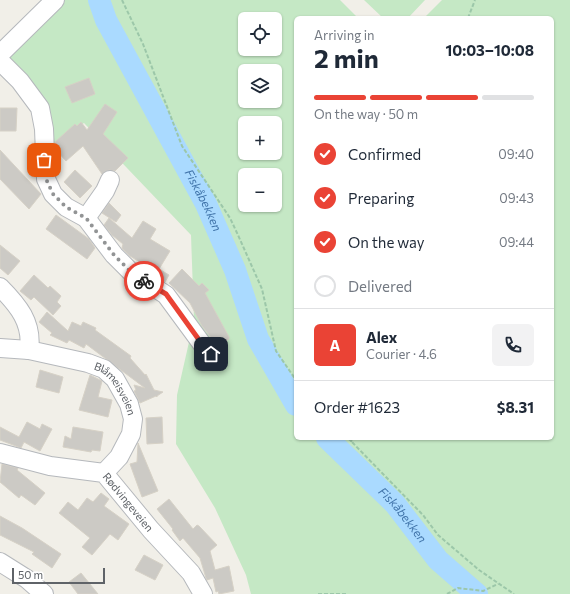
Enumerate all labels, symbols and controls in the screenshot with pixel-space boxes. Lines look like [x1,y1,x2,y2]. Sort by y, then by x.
map controls [238,12,282,212]
button: locate [238,12,282,56]
text: Arriving in [314,27,374,43]
text: 10:03–10:08 [445,41,534,59]
text: 2 min [314,42,379,73]
button: layers [238,64,282,108]
text: On the way · 50 m [314,106,418,122]
button: + [238,116,282,160]
pin [27,143,61,177]
icon: check [314,143,336,165]
text: Confirmed [348,145,421,163]
text: 09:40 [498,146,534,162]
icon: bag [33,149,55,171]
water label: Fiskåbekken [182,166,225,233]
button: − [238,168,282,212]
icon: check [314,187,336,209]
text: Preparing [348,189,414,207]
text: 09:43 [499,190,534,206]
icon: check [314,231,336,253]
text: On the way [348,233,425,251]
text: 09:44 [499,234,534,250]
courier [124,261,164,301]
icon: bike [133,270,155,292]
text: Delivered [348,277,412,295]
button: phone [492,324,534,366]
text: Alex [366,328,397,346]
text: A [330,336,340,354]
pin [194,337,228,371]
icon: home [200,343,222,365]
text: Courier · 4.6 [366,346,437,362]
street label: Blåmeisveien [92,359,139,417]
text: Order #1623 [314,398,400,416]
text: $8.31 [497,398,534,416]
street label: Rødvingeveien [100,470,157,534]
water label: Fiskåbekken [376,484,430,545]
scale bar [12,566,105,585]
text: 50 m [18,568,43,581]

